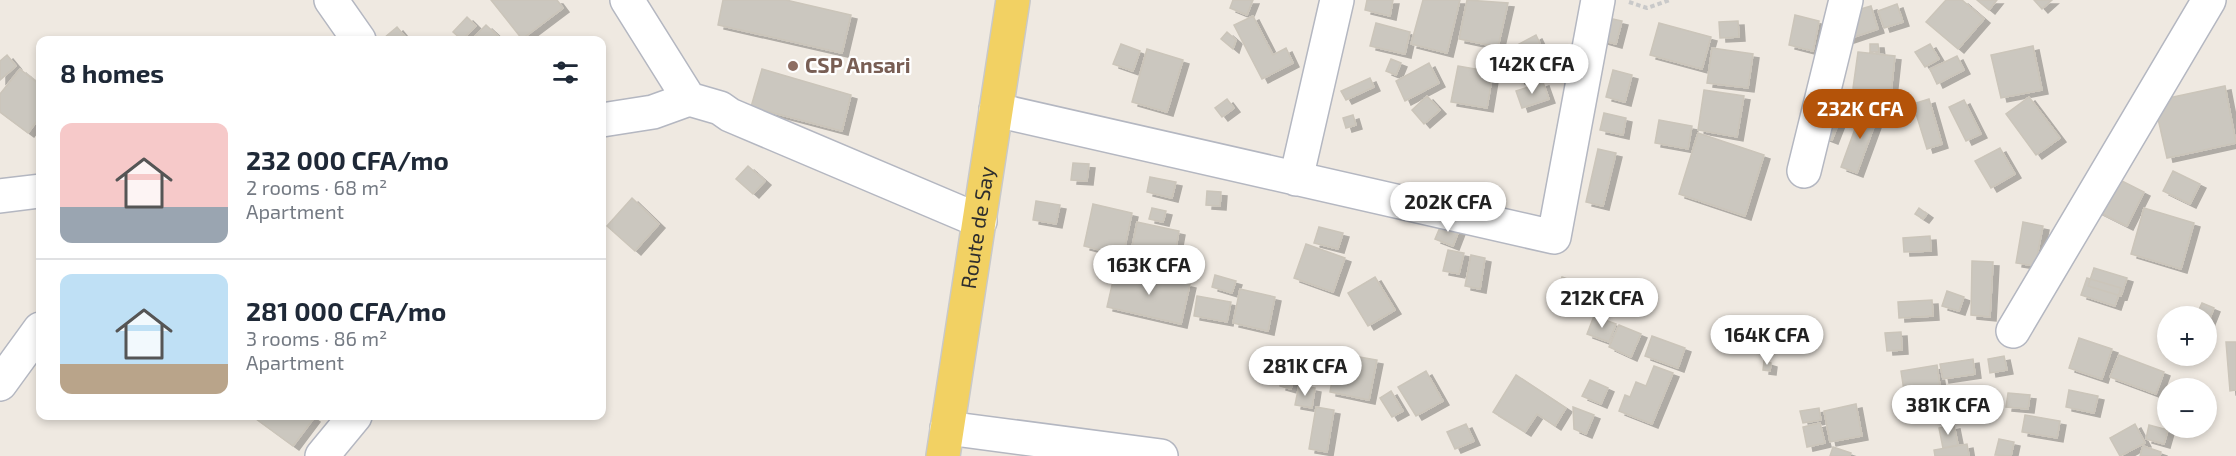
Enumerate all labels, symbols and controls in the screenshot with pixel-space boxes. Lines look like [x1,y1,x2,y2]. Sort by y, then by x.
pin: 142K CFA [1470,44,1594,95]
text: 142K CFA [1490,51,1574,75]
place label: CSP Ansari [805,52,911,77]
icon: filters [549,56,582,89]
text: 8 homes [60,57,164,88]
marker: CSP Ansari [786,59,800,73]
pin: 232K CFA [1798,89,1922,140]
text: 232K CFA [1817,96,1903,120]
text: 232 000 CFA/mo [246,144,449,175]
icon: home [108,147,180,219]
street label: Route de Say [955,165,998,290]
text: 2 rooms · 68 m² [246,175,387,199]
pin: 202K CFA [1386,182,1510,233]
text: 202K CFA [1404,189,1492,213]
text: Apartment [246,199,344,223]
pin: 163K CFA [1087,245,1211,296]
text: 163K CFA [1107,252,1191,276]
pin: 212K CFA [1540,278,1664,329]
text: 212K CFA [1560,285,1644,309]
text: 281 000 CFA/mo [246,295,446,326]
icon: home [108,298,180,370]
map controls [2157,306,2217,438]
button: + [2157,306,2217,366]
pin: 164K CFA [1705,315,1829,366]
text: 164K CFA [1724,322,1810,346]
text: 3 rooms · 86 m² [246,326,387,350]
pin: 281K CFA [1243,346,1367,397]
text: Apartment [246,350,344,374]
text: 281K CFA [1263,353,1347,377]
button: − [2157,378,2217,438]
pin: 381K CFA [1886,385,2010,436]
text: 381K CFA [1906,392,1990,416]

